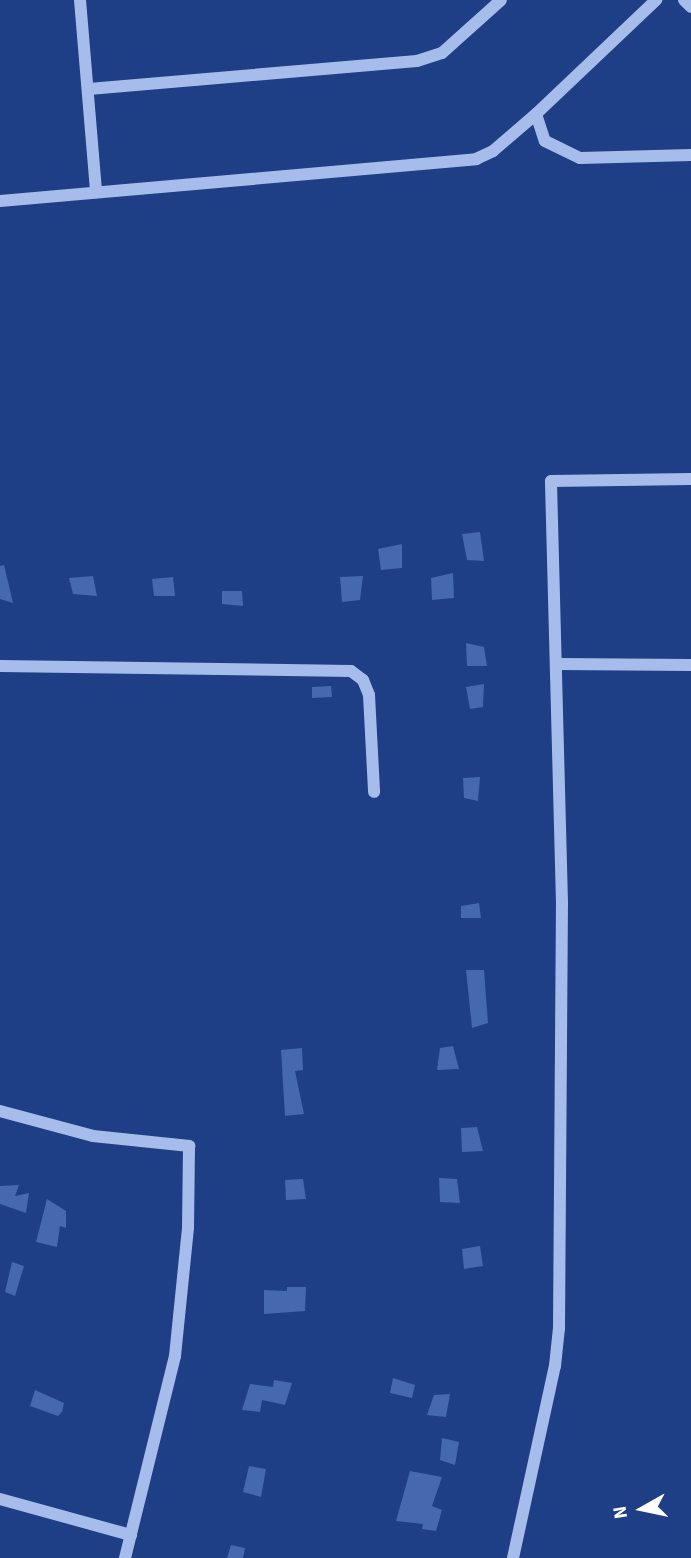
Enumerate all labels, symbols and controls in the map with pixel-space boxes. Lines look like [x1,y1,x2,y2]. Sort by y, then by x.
north arrow [607,1474,677,1544]
text: N [606,1504,635,1521]

